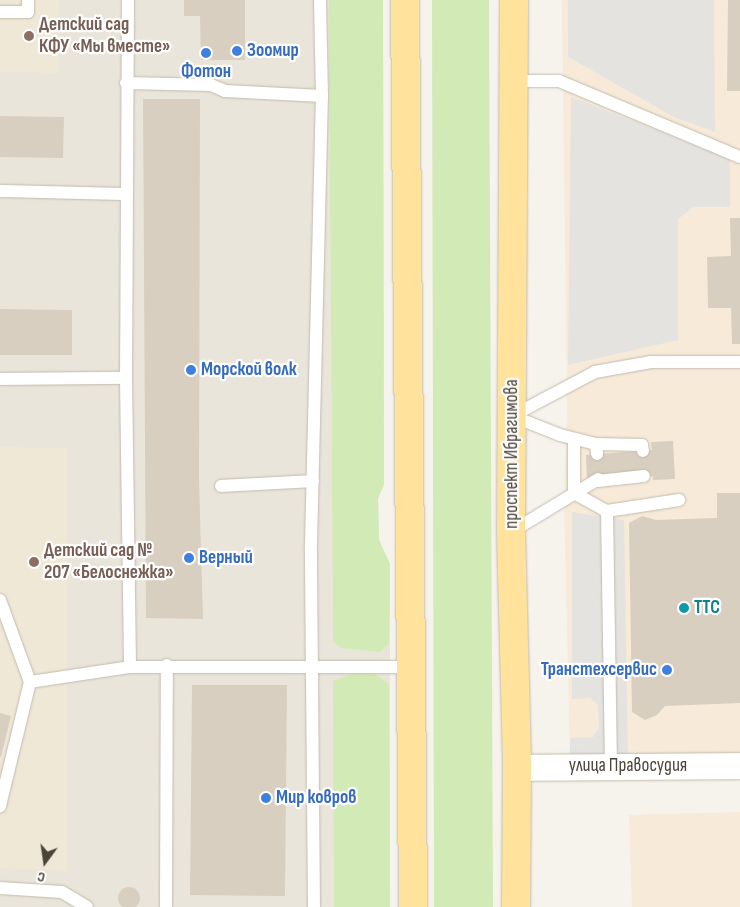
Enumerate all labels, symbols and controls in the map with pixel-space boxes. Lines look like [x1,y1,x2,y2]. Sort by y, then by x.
place label: Детский сад КФУ «Мы вместе» [39,14,170,58]
marker: Детский сад КФУ «Мы вместе» [23,30,35,42]
place label: Зоомир [247,40,299,62]
marker: Зоомир [231,45,243,57]
marker: Фотон [200,47,212,59]
place label: Фотон [181,61,231,83]
place label: Морской волк [201,359,297,381]
marker: Морской волк [185,364,197,376]
street label: проспект Ибрагимова [501,379,523,529]
place label: Детский сад № 207 «Белоснежка» [44,540,173,584]
place label: Верный [199,547,253,569]
marker: Верный [183,552,195,564]
marker: Детский сад № 207 «Белоснежка» [28,556,40,568]
place label: ТТС [694,597,720,619]
marker: ТТС [678,602,690,614]
place label: Транстехсервис [541,659,657,681]
marker: Транстехсервис [661,664,673,676]
street label: улица Правосудия [569,755,687,777]
place label: Мир ковров [276,787,357,809]
marker: Мир ковров [260,792,272,804]
north arrow [20,837,70,887]
text: С [36,868,47,886]

